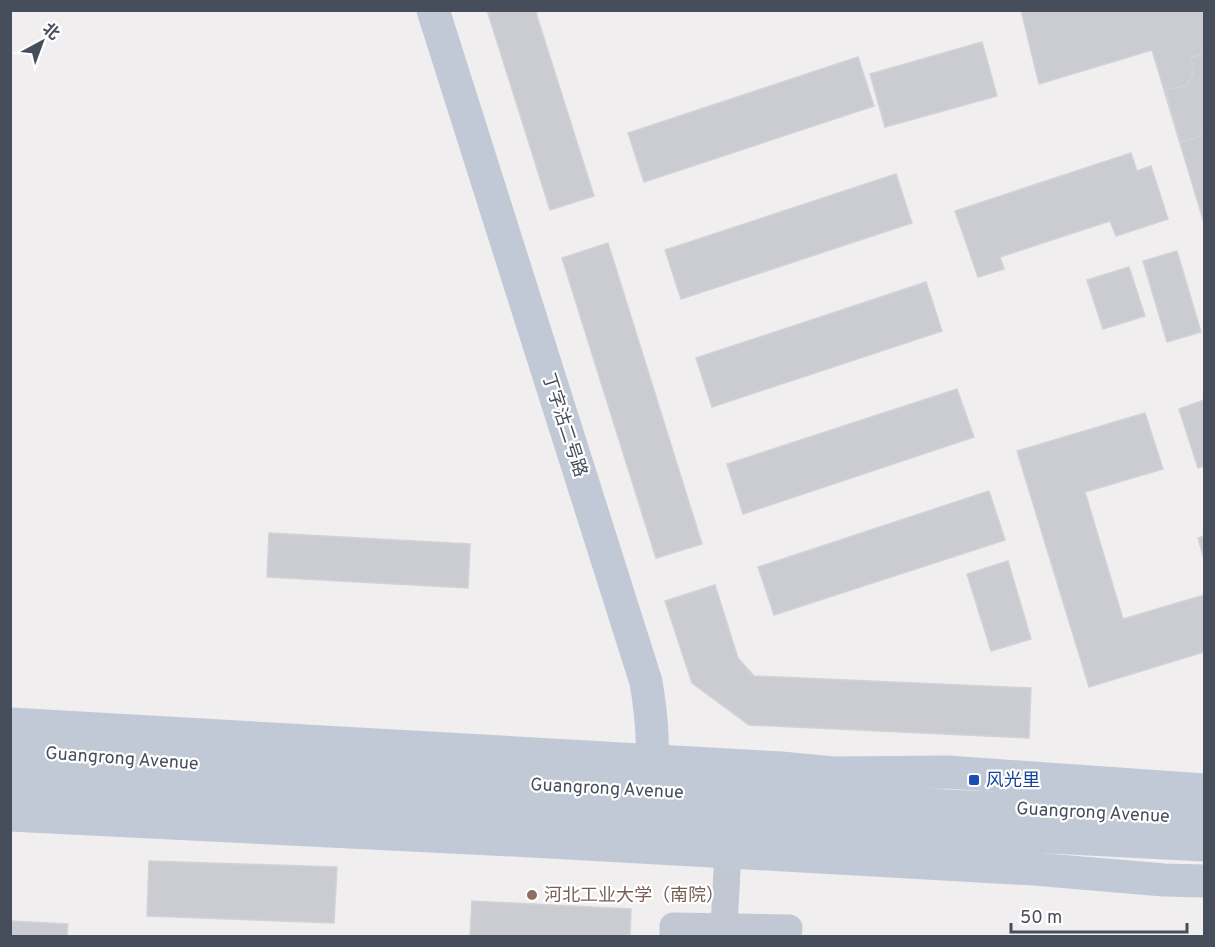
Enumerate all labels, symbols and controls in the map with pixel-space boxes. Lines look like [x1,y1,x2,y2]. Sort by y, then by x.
north arrow [12,12,72,72]
text: 北 [38,19,63,45]
street label: 丁字沽二号路 [536,371,591,480]
street label: Guangrong Avenue [44,743,199,776]
place label: 风光里 [986,770,1040,793]
marker: 风光里 [967,773,981,787]
street label: Guangrong Avenue [530,774,684,805]
street label: Guangrong Avenue [1016,798,1170,829]
place label: 河北工业大学（南院） [544,885,724,908]
marker: 河北工业大学（南院） [525,888,539,902]
scale bar [1011,896,1186,934]
text: 50 m [1020,907,1062,930]

